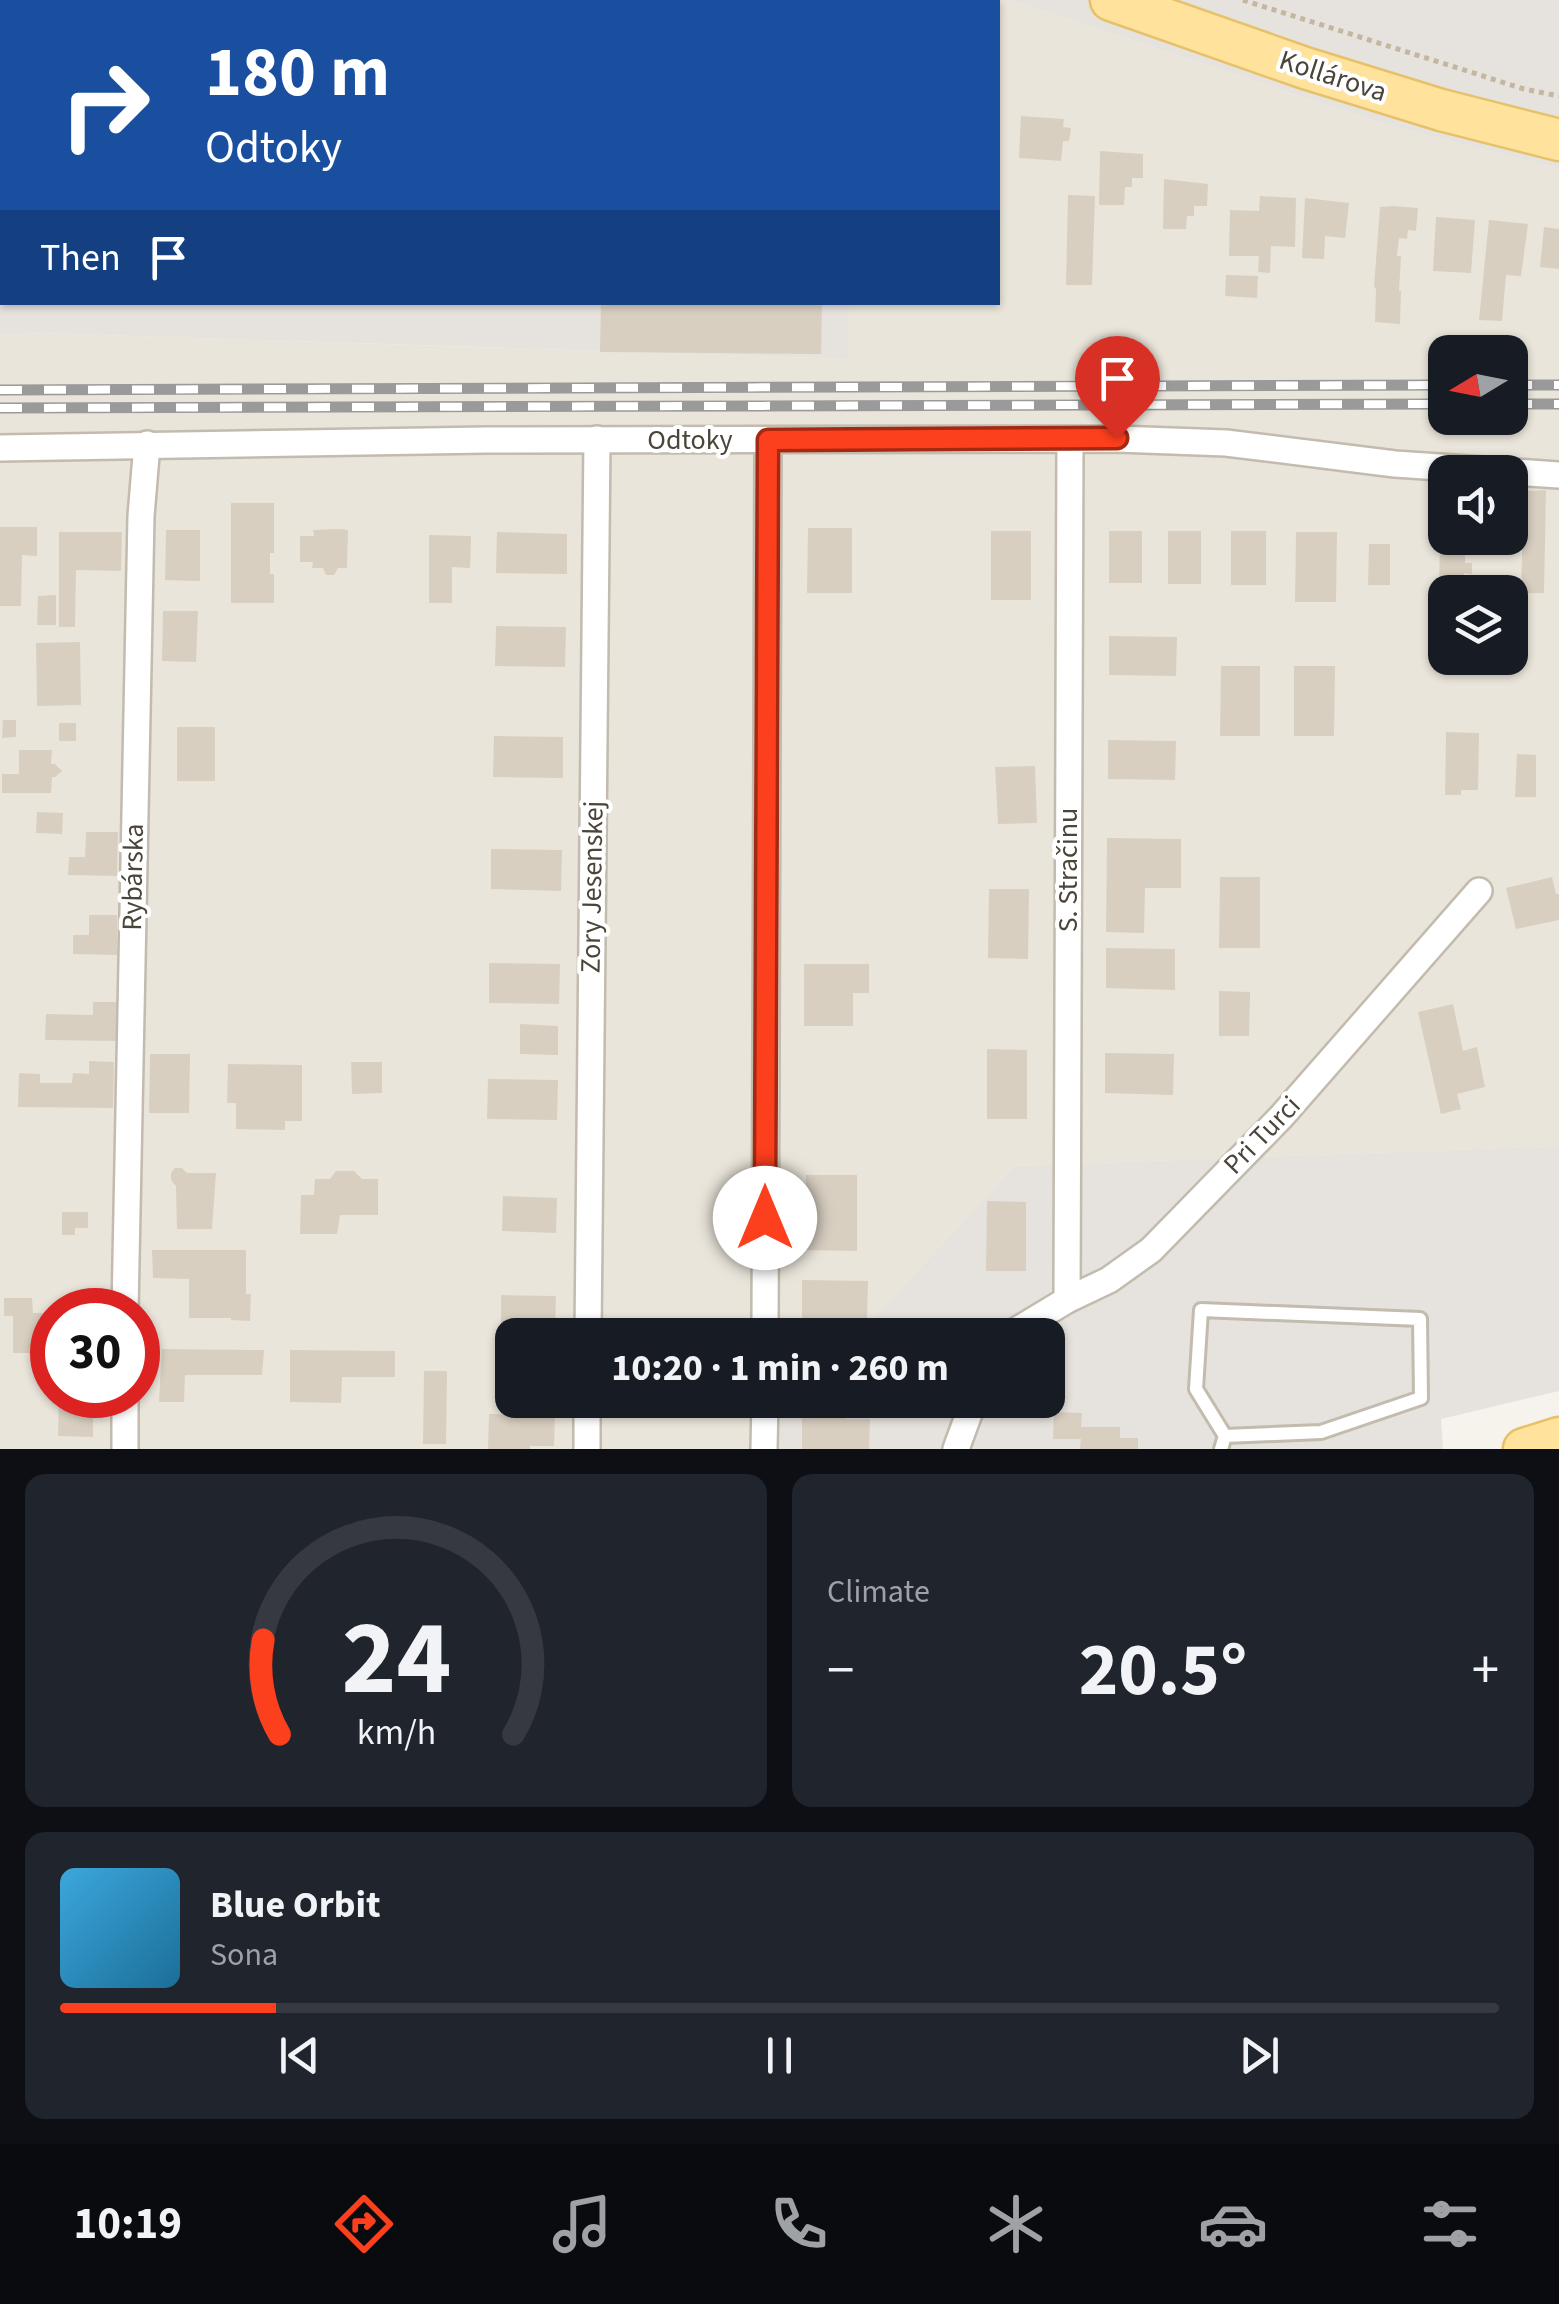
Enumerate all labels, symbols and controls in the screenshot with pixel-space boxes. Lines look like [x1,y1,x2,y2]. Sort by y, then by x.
text: 180 m [205,23,390,123]
icon: right [40,40,170,170]
street label: Kollárova [1274,40,1392,112]
text: Odtoky [205,116,342,180]
icon: arrive [141,230,196,285]
text: Then [40,231,121,285]
north arrow [1428,335,1528,435]
map controls [1428,335,1528,675]
pin [1075,336,1160,439]
icon: arrive [1090,351,1145,406]
street label: Odtoky [647,420,733,460]
button: sound [1428,455,1528,555]
button: layers [1428,575,1528,675]
street label: Zory Jesenskej [570,800,614,974]
street label: S. Stračinu [1048,808,1088,932]
street label: Rybárska [112,823,154,931]
street label: Pri Turci [1214,1087,1310,1183]
position arrow [713,1166,817,1270]
speed limit sign: 30 [30,1288,160,1418]
text: 10:20 · 1 min · 260 m [611,1341,949,1395]
text: Climate [827,1569,930,1615]
text: 24 [341,1586,451,1734]
text: 20.5° [1079,1617,1247,1724]
text: − [827,1632,854,1710]
text: + [1472,1632,1499,1710]
text: km/h [356,1707,436,1758]
text: Blue Orbit [210,1878,381,1932]
text: Sona [210,1932,278,1978]
icon: previous [272,2028,327,2083]
icon: pause [752,2028,807,2083]
icon: next [1232,2028,1287,2083]
icon: directions [329,2189,399,2259]
icon: music [547,2189,617,2259]
icon: phone [764,2189,834,2259]
icon: climate [981,2189,1051,2259]
icon: car [1198,2189,1268,2259]
icon: filters [1415,2189,1485,2259]
text: 10:19 [74,2192,182,2256]

